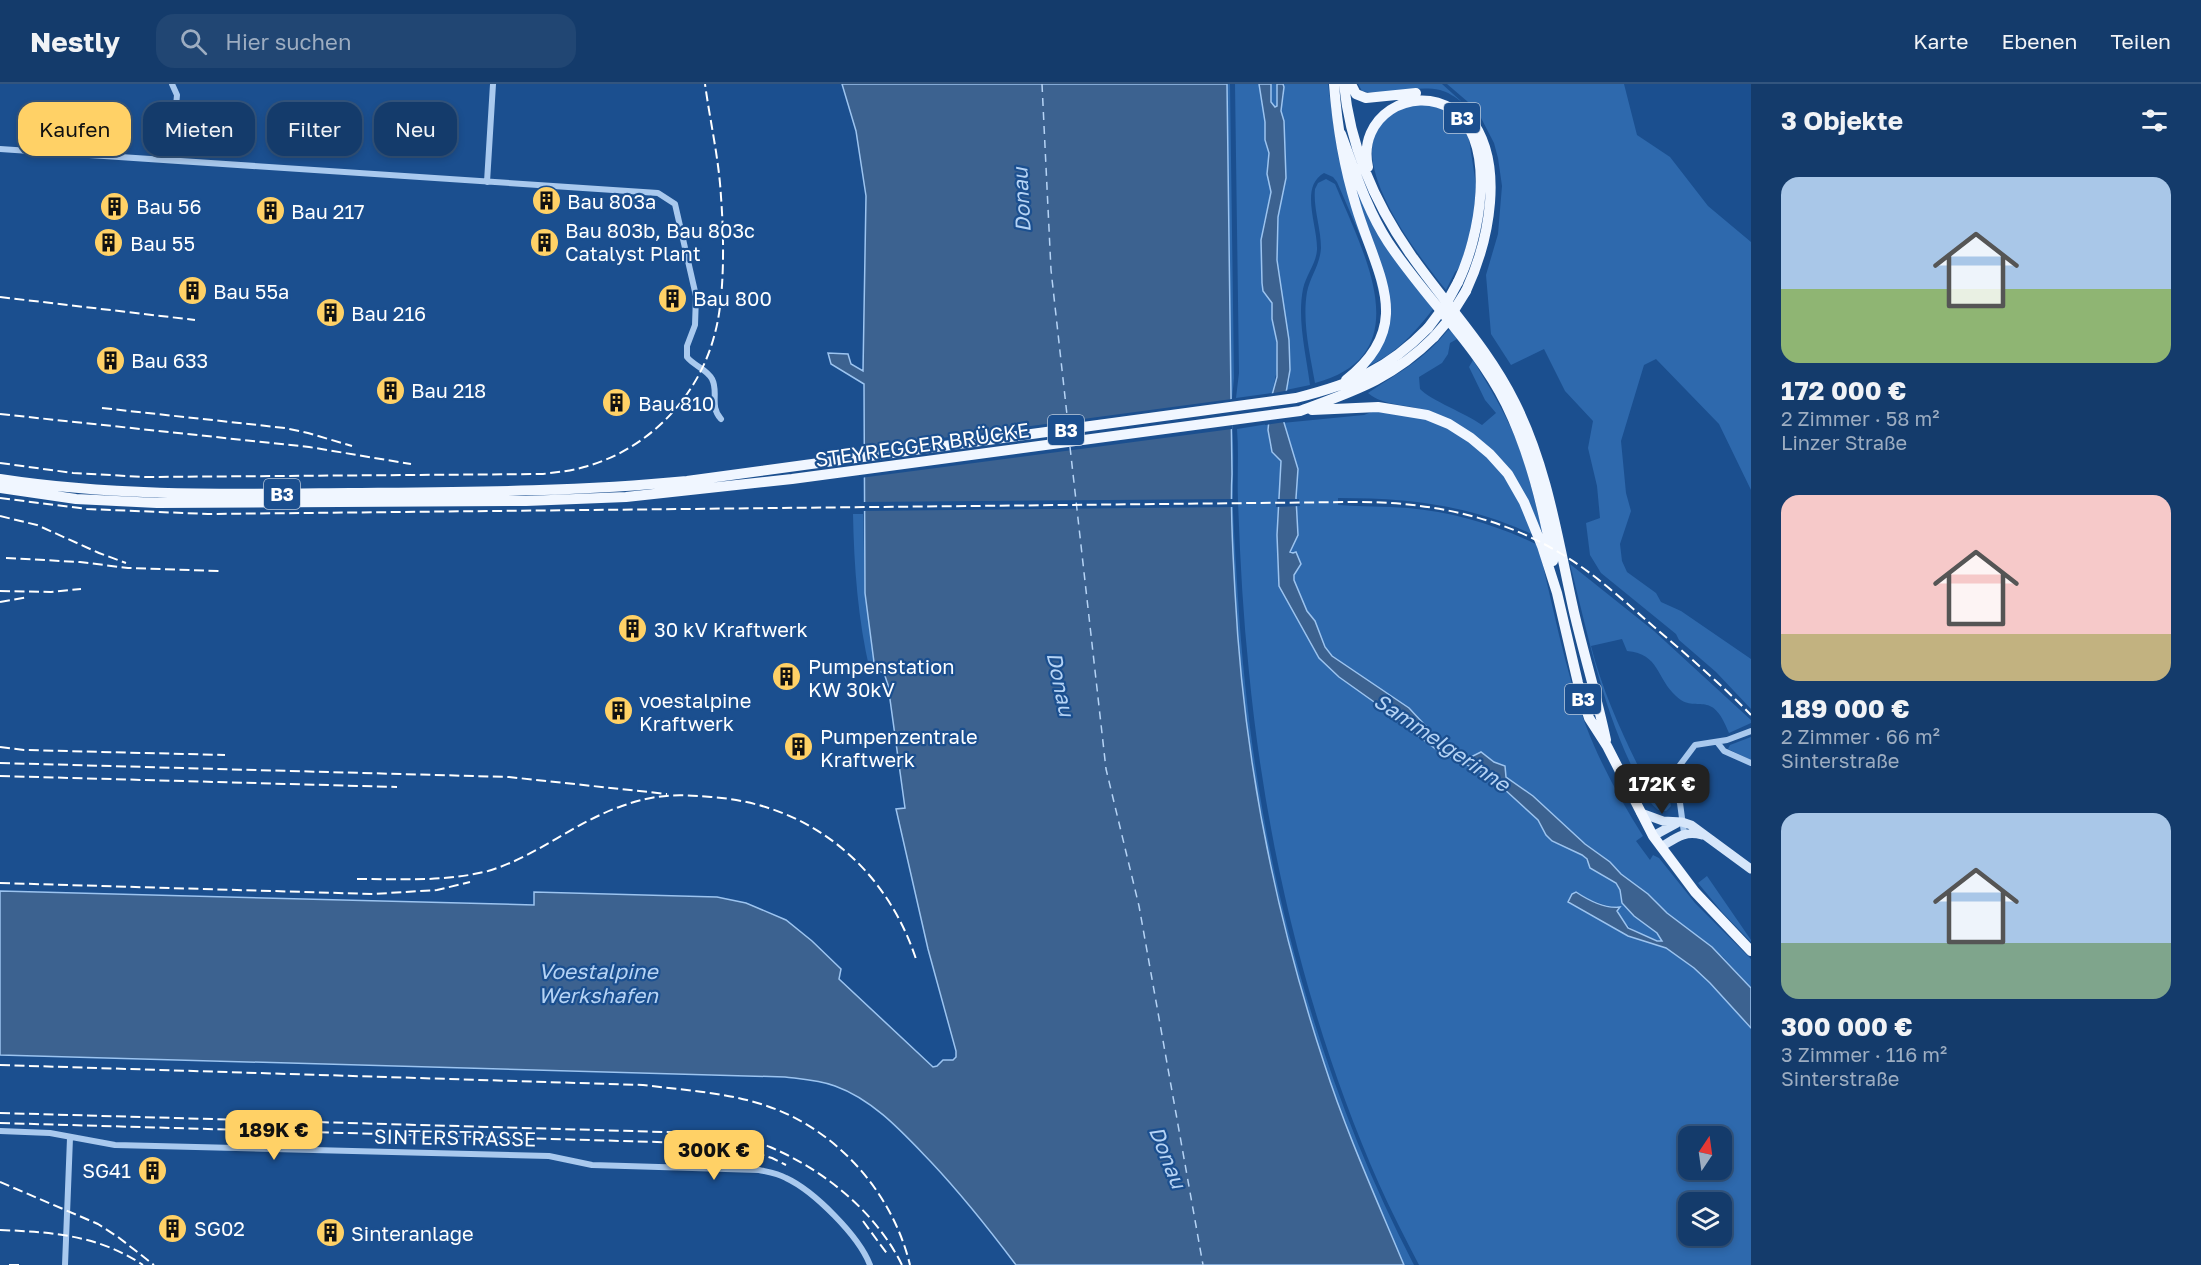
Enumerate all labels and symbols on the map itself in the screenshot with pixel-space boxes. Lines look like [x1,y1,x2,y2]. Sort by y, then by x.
road number: B3 [1444,103,1480,133]
water label: Donau [1006,166,1036,233]
building icon: Bau 803a [530,185,562,217]
place label: Bau 803a [567,189,656,213]
building icon: Bau 56 [99,190,131,222]
place label: Bau 56 [136,194,202,218]
building icon: Bau 217 [254,195,286,227]
place label: Bau 217 [291,199,365,223]
place label: Bau 803b, Bau 803c Catalyst Plant [565,218,755,265]
building icon: Bau 803b, Bau 803c Catalyst Plant [528,226,560,258]
building icon: Bau 55 [93,227,125,259]
place label: Bau 55 [130,231,195,255]
building icon: Bau 55a [176,275,208,307]
place label: Bau 55a [213,279,289,303]
building icon: Bau 800 [656,282,688,314]
place label: Bau 800 [693,286,772,310]
building icon: Bau 216 [314,297,346,329]
place label: Bau 216 [351,301,426,325]
building icon: Bau 633 [94,344,126,376]
place label: Bau 633 [131,348,208,372]
building icon: Bau 218 [374,374,406,406]
place label: Bau 218 [411,378,486,402]
building icon: Bau 810 [601,387,633,419]
place label: Bau 810 [638,391,714,415]
road number: B3 [1048,415,1084,445]
street label: STEYREGGER BRÜCKE [813,417,1031,471]
road number: B3 [264,479,300,509]
building icon: 30 kV Kraftwerk [617,613,649,645]
place label: 30 kV Kraftwerk [654,617,808,641]
water label: Donau [1042,650,1081,720]
place label: Pumpenstation KW 30kV [808,654,954,701]
building icon: Pumpenstation KW 30kV [771,661,803,693]
road number: B3 [1565,684,1601,714]
water label: Sammelgerinne [1369,687,1516,798]
place label: voestalpine Kraftwerk [639,688,751,735]
building icon: voestalpine Kraftwerk [602,695,634,727]
place label: Pumpenzentrale Kraftwerk [820,724,978,771]
building icon: Pumpenzentrale Kraftwerk [783,731,815,763]
pin: 172K € [1613,764,1711,815]
water label: Voestalpine Werkshafen [538,958,659,1008]
pin: 189K € [225,1110,323,1161]
water label: Donau [1144,1122,1193,1193]
street label: SINTERSTRASSE [374,1124,536,1150]
north arrow [1678,1126,1732,1180]
pin: 300K € [665,1130,763,1181]
building icon: SG41 [136,1154,168,1186]
place label: SG41 [82,1158,131,1182]
building icon: SG02 [157,1212,189,1244]
place label: SG02 [194,1216,245,1240]
building icon: Sinteranlage [314,1217,346,1249]
place label: Sinteranlage [351,1221,474,1245]

